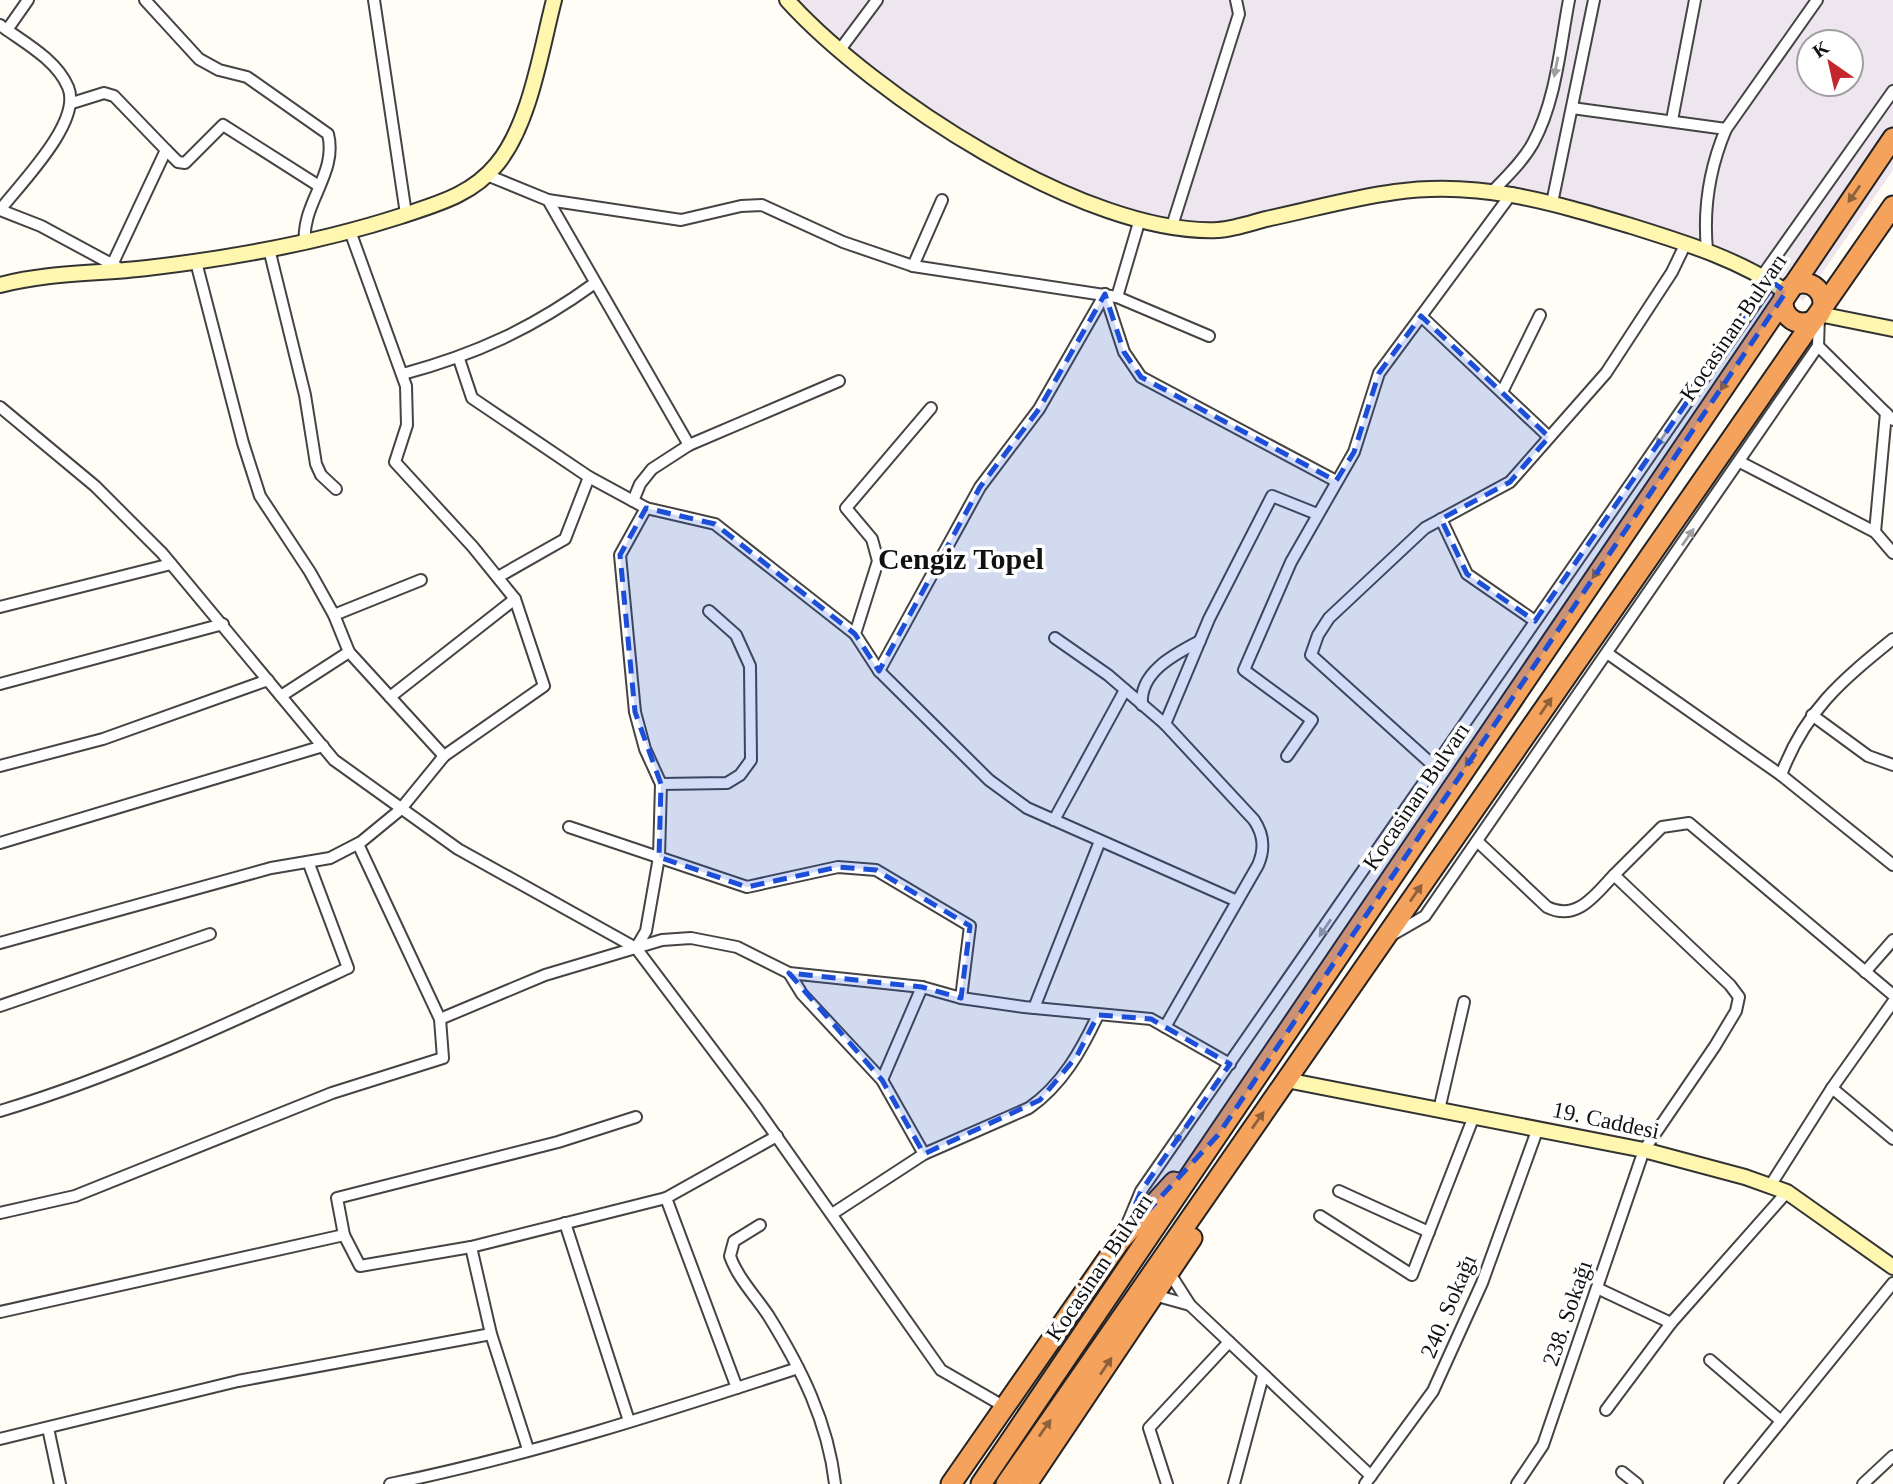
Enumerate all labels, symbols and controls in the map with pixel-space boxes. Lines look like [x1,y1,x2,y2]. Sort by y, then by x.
north arrow [1795,28,1865,98]
text: K [1809,36,1833,62]
one-way arrow [1550,56,1561,78]
one-way arrow [1847,185,1861,203]
street label: Kocasinan Bulvarı [1675,249,1792,405]
one-way arrow [1720,372,1733,391]
one-way arrow [1655,429,1669,447]
one-way arrow [1681,528,1695,546]
district label: Cengiz Topel [878,542,1044,575]
one-way arrow [1591,561,1605,579]
one-way arrow [1539,697,1553,715]
street label: Kocasinan Bulvarı [1358,718,1475,874]
one-way arrow [1465,749,1478,768]
one-way arrow [1409,884,1423,902]
one-way arrow [1318,919,1332,937]
street label: 19. Caddesi [1550,1097,1662,1144]
one-way arrow [1251,1111,1265,1129]
one-way arrow [1174,1126,1188,1144]
street label: Kocasinan Bulvarı [1041,1189,1158,1345]
street label: 240. Sokağı [1415,1251,1481,1362]
street label: 238. Sokağı [1538,1257,1597,1369]
one-way arrow [1099,1357,1113,1375]
one-way arrow [1038,1419,1052,1437]

